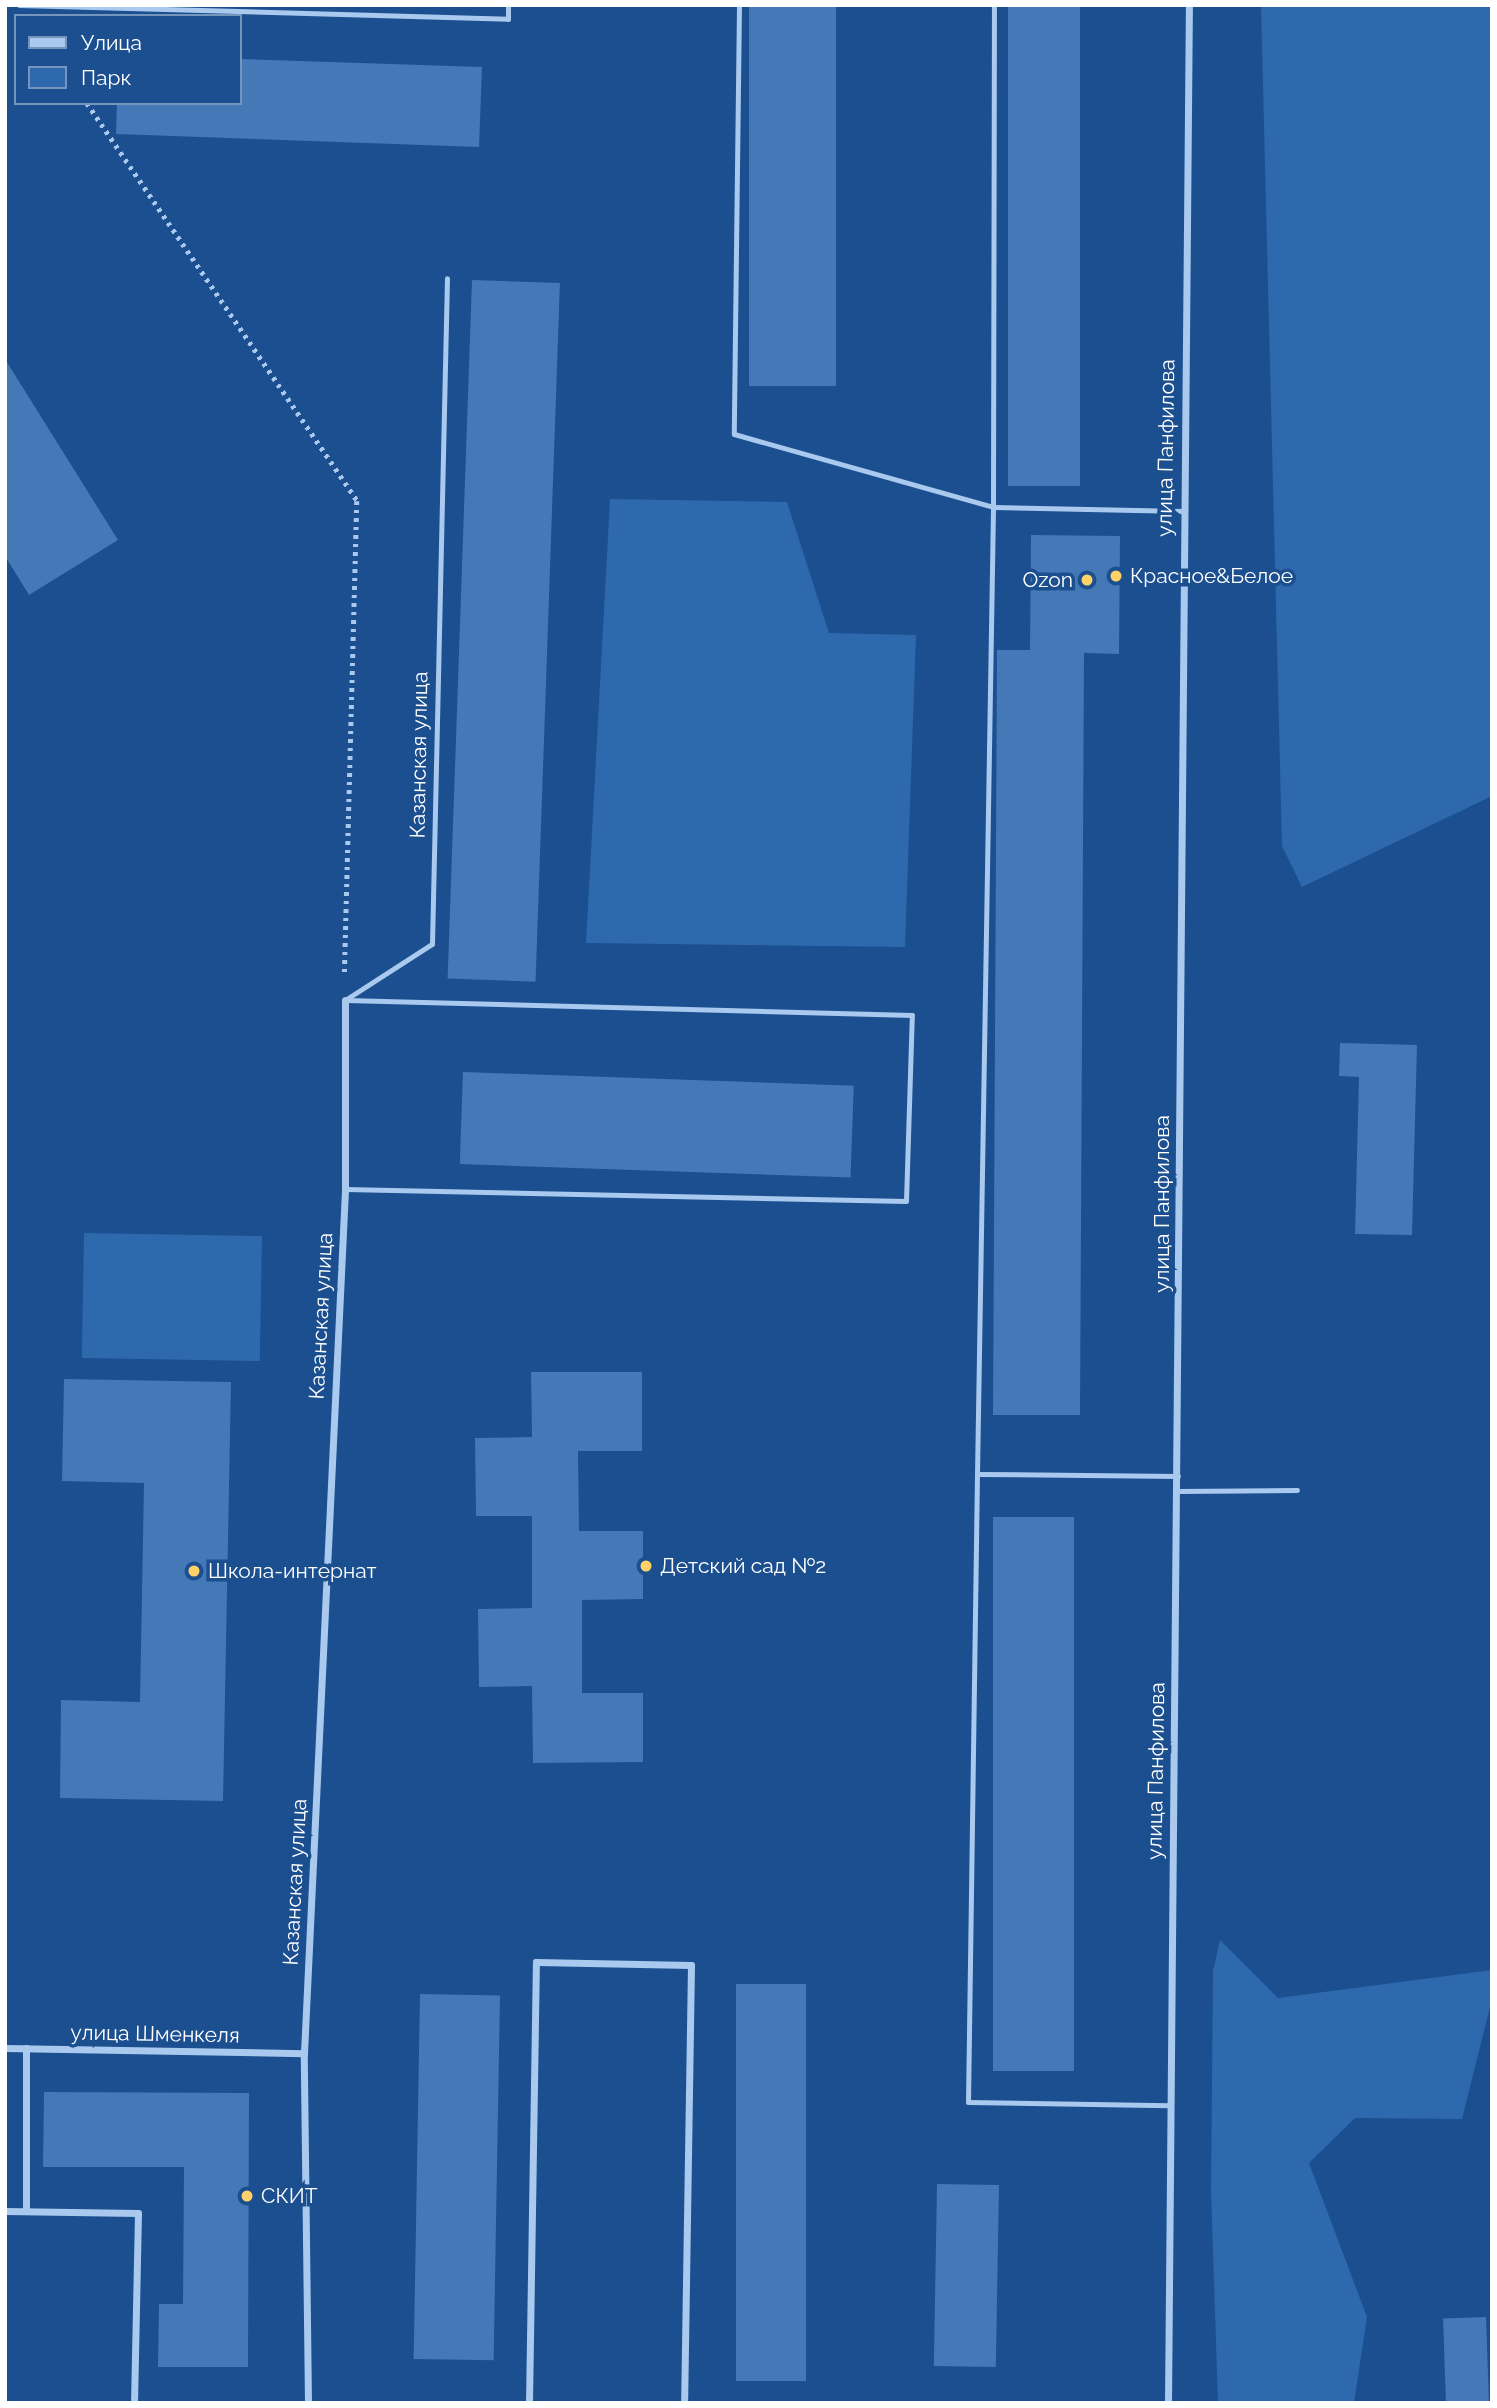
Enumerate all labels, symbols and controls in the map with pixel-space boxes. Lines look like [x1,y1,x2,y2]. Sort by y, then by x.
legend [14,14,242,105]
text: Улица [81,30,142,55]
text: Парк [81,65,131,90]
street label: улица Панфилова [1152,359,1180,537]
place label: Красное&Белое [1130,563,1293,589]
place label: Ozon [1022,567,1073,593]
marker: Красное&Белое [1108,568,1124,584]
marker: Ozon [1079,572,1095,588]
street label: Казанская улица [405,671,433,839]
street label: улица Панфилова [1149,1115,1175,1293]
street label: Казанская улица [304,1232,338,1400]
place label: Детский сад №2 [660,1553,826,1579]
place label: Школа-интернат [208,1558,377,1584]
marker: Детский сад №2 [638,1558,654,1574]
marker: Школа-интернат [186,1563,202,1579]
street label: улица Панфилова [1142,1682,1170,1860]
street label: Казанская улица [278,1798,312,1966]
street label: улица Шменкеля [70,2020,240,2048]
place label: СКИТ [261,2183,317,2209]
marker: СКИТ [239,2188,255,2204]

